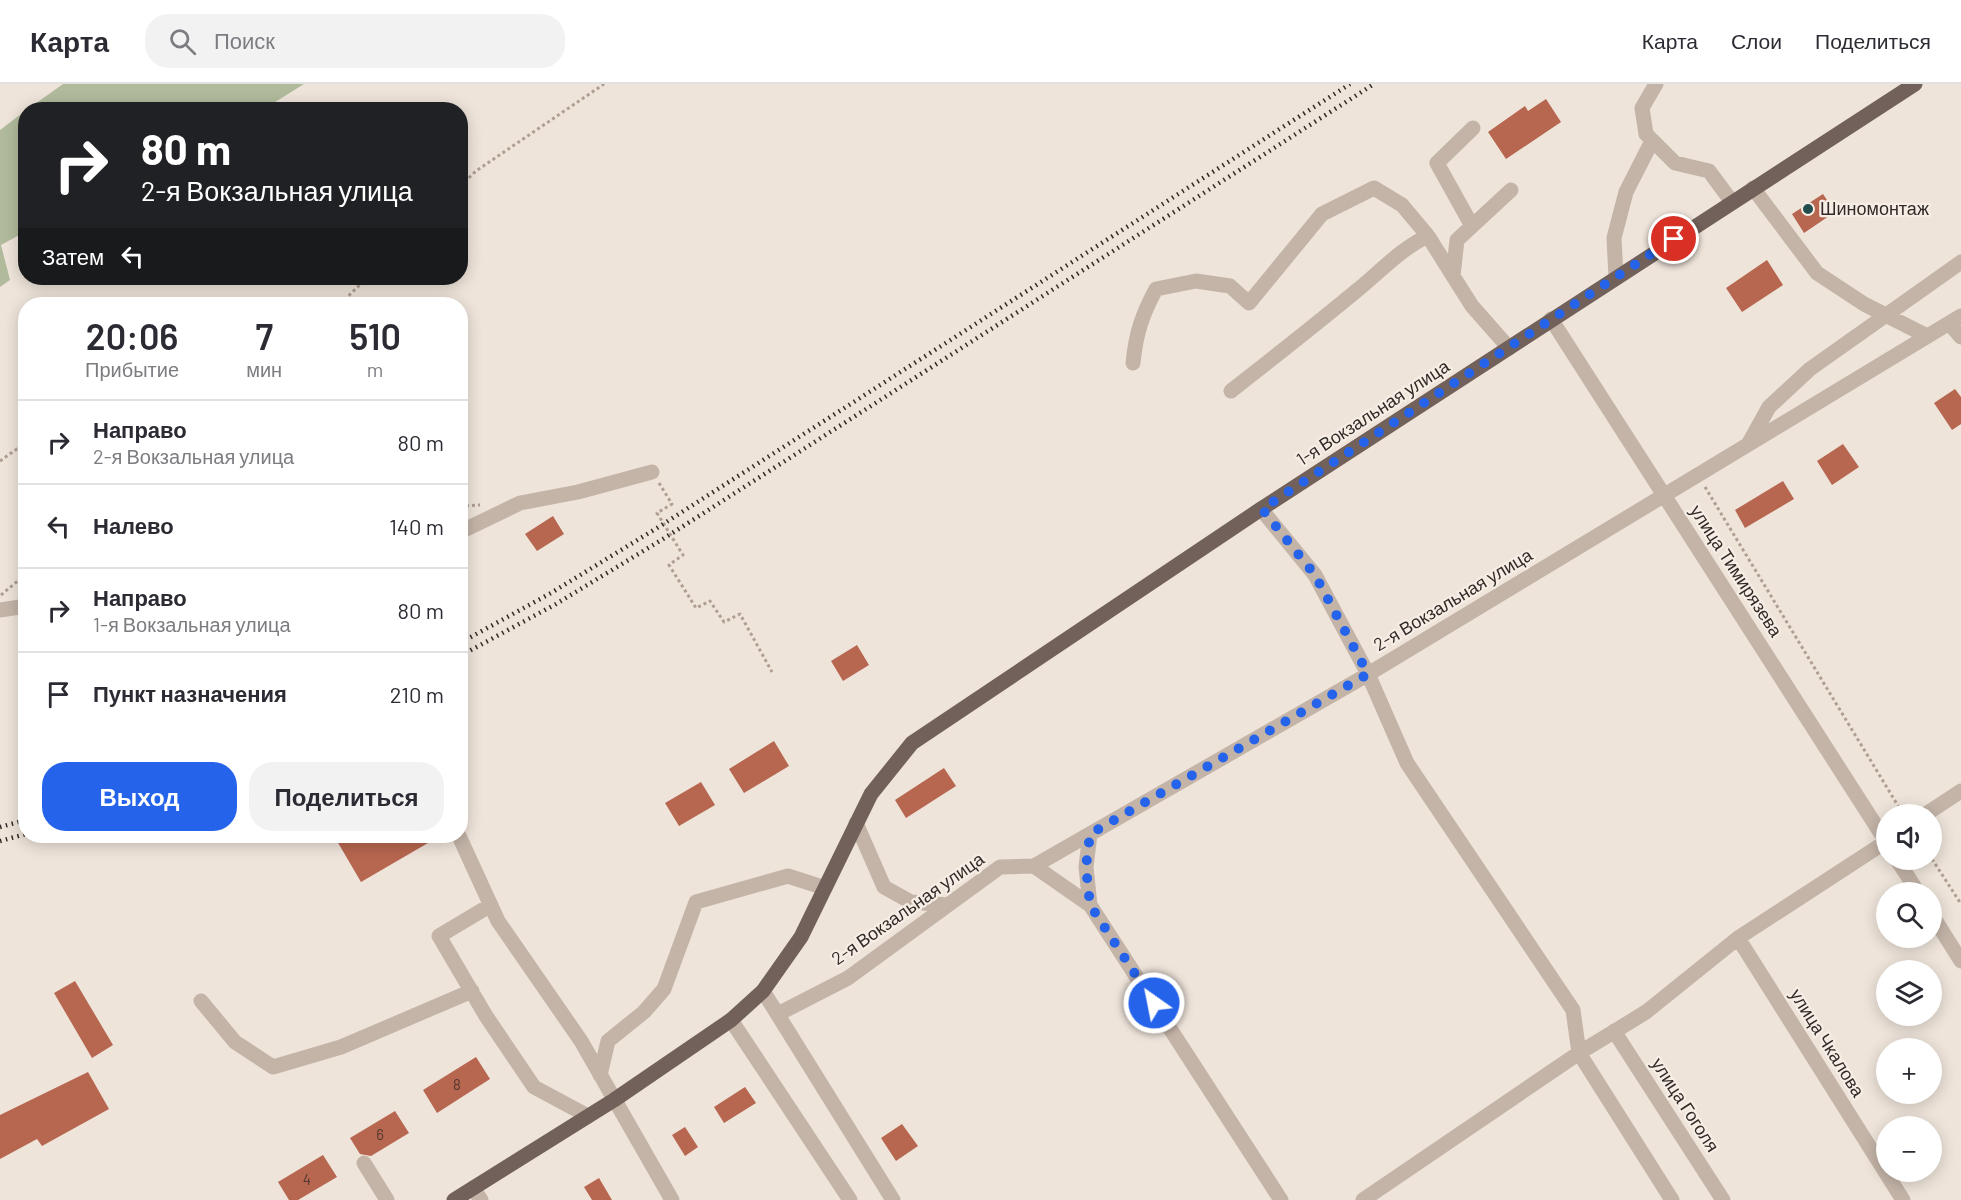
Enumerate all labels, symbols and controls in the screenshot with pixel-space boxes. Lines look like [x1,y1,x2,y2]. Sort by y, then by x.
search box [145,14,565,68]
text: Карта [30,24,109,58]
icon: search [166,25,199,58]
text: Поиск [214,27,275,53]
text: Карта [1642,28,1698,53]
text: Слои [1731,28,1782,53]
text: Поделиться [1815,28,1931,53]
text: 80 m [141,123,231,173]
icon: right [42,126,120,204]
text: 2-я Вокзальная улица [141,174,413,206]
place label: Шиномонтаж [1820,197,1929,219]
marker: Шиномонтаж [1801,202,1815,216]
pin [1648,213,1699,264]
icon: arrive [1657,222,1690,255]
icon: left [116,240,149,273]
text: Затем [42,243,104,269]
text: 20:06 [86,314,178,357]
text: 7 [255,314,273,357]
text: 510 [349,314,401,357]
street label: 1-я Вокзальная улица [1292,354,1454,470]
text: Прибытие [85,357,179,381]
text: мин [246,357,282,381]
text: m [367,357,383,381]
text: Направо [93,416,187,442]
icon: right [42,426,75,459]
text: 80 m [398,429,444,455]
text: 2-я Вокзальная улица [93,444,294,468]
street label: улица Тимирязева [1686,500,1788,641]
icon: left [42,510,75,543]
text: Налево [93,512,174,538]
text: 140 m [389,513,444,539]
street label: 2-я Вокзальная улица [1369,543,1537,655]
text: Направо [93,584,187,610]
icon: right [42,594,75,627]
text: 80 m [398,597,444,623]
text: 1-я Вокзальная улица [93,612,291,636]
icon: arrive [42,678,75,711]
text: Пункт назначения [93,680,287,706]
text: 210 m [390,681,444,707]
button: Выход [42,762,237,831]
button: Поделиться [249,762,444,831]
map controls [1876,804,1942,1182]
button: sound [1876,804,1942,870]
street label: 2-я Вокзальная улица [827,847,989,969]
button: search [1876,882,1942,948]
button: layers [1876,960,1942,1026]
position arrow [1122,971,1186,1035]
street label: улица Чкалова [1786,984,1870,1101]
button: + [1876,1038,1942,1104]
street label: улица Гоголя [1647,1053,1724,1156]
house number: 8 [453,1075,461,1093]
button: − [1876,1116,1942,1182]
house number: 6 [376,1125,384,1143]
house number: 4 [303,1170,311,1188]

